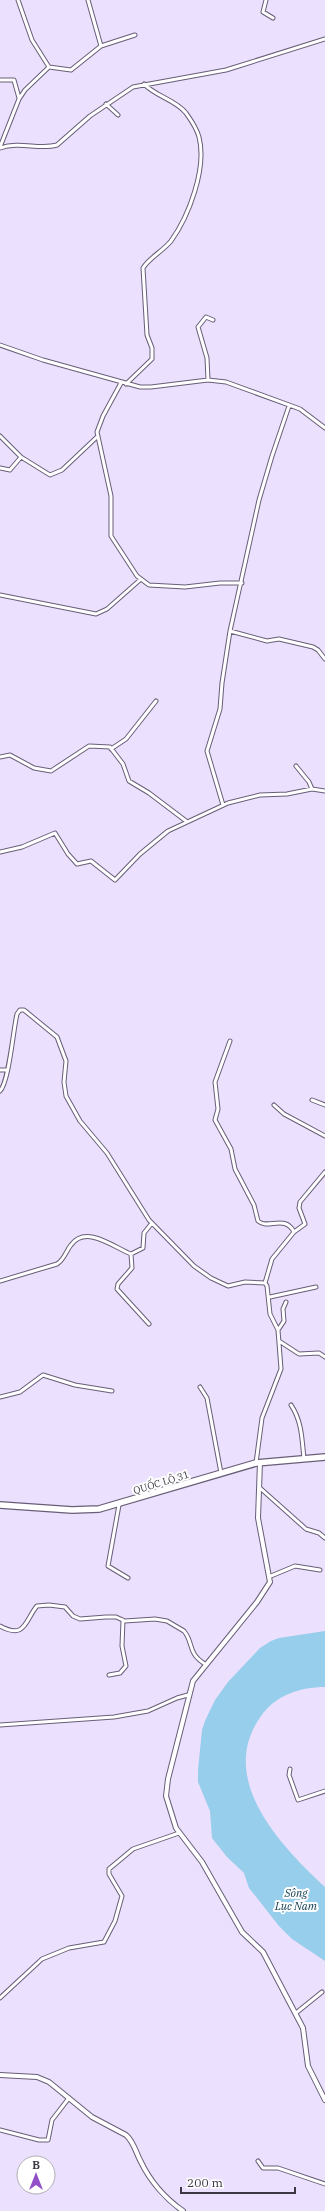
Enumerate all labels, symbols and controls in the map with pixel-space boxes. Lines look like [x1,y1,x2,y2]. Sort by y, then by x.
street label: QUỐC LỘ 31 [131,1467,191,1497]
water label: Sông Lục Nam [274,1886,318,1913]
north arrow [16,2155,56,2195]
text: B [32,2158,40,2172]
scale bar [181,2169,295,2195]
text: 200 m [187,2175,223,2190]

